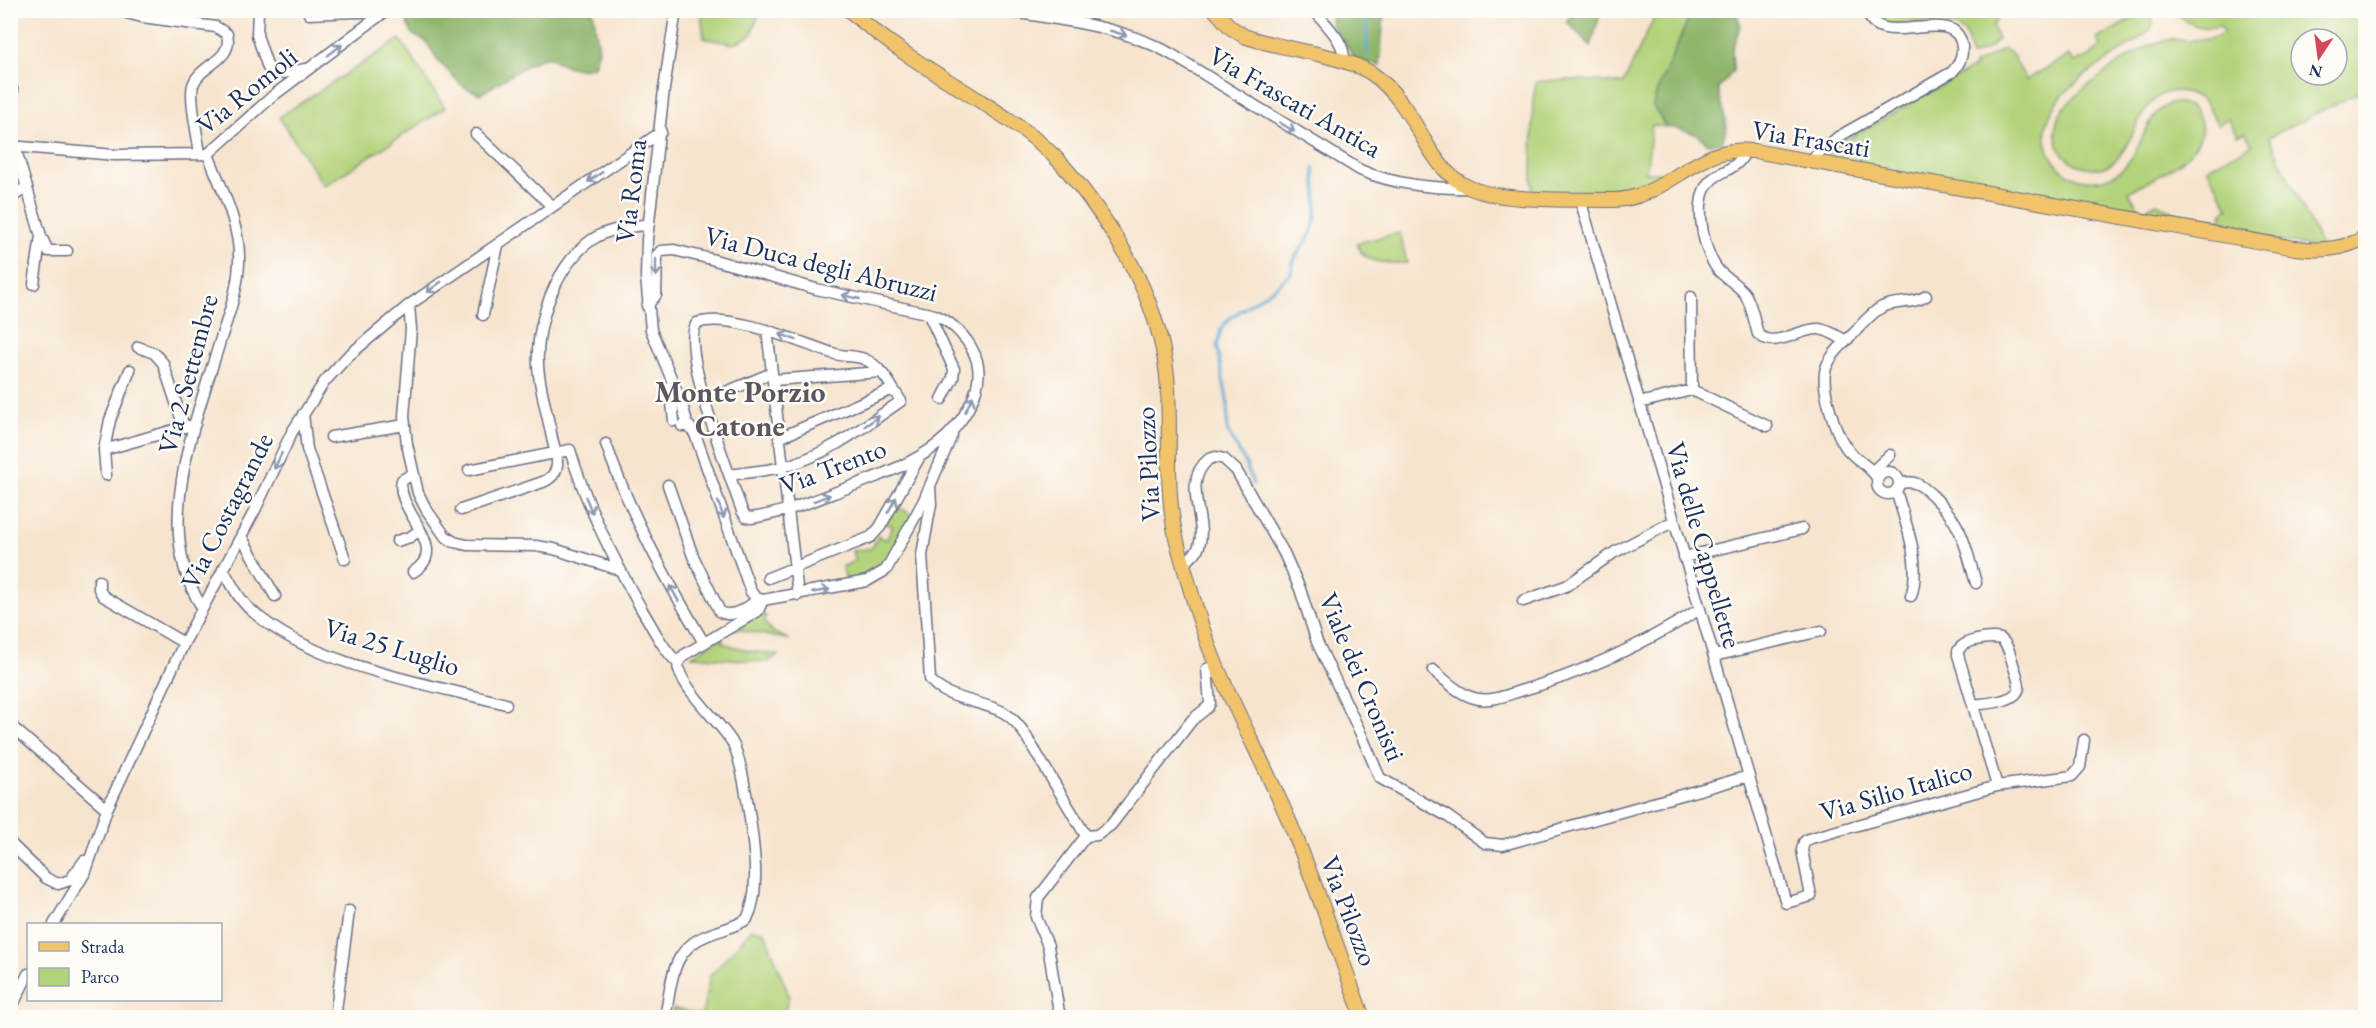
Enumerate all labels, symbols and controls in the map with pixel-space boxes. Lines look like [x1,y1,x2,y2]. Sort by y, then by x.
north arrow [2289,27,2349,87]
one-way arrow [1108,28,1127,40]
street label: Via Frascati Antica [1203,38,1388,165]
street label: Via Romoli [189,39,305,142]
one-way arrow [326,44,342,57]
text: N [2307,59,2324,83]
street label: Via Frascati [1749,112,1873,165]
one-way arrow [1278,122,1295,134]
street label: Via Roma [607,137,654,245]
one-way arrow [587,171,603,183]
street label: Via Duca degli Abruzzi [701,218,942,309]
one-way arrow [650,258,662,278]
one-way arrow [427,281,443,293]
street label: Via 2 Settembre [149,290,226,458]
one-way arrow [842,291,862,302]
one-way arrow [779,331,798,342]
district label: Monte Porzio Catone [654,372,826,445]
one-way arrow [964,396,975,414]
street label: Via Pilozzo [1127,406,1168,522]
one-way arrow [863,415,879,427]
street label: Via Costagrande [172,427,281,595]
street label: Via Trento [775,430,891,503]
street label: Via delle Cappellette [1658,438,1751,652]
one-way arrow [272,451,284,469]
one-way arrow [812,492,831,503]
one-way arrow [584,496,595,514]
one-way arrow [886,497,898,514]
one-way arrow [717,501,728,519]
one-way arrow [668,584,680,601]
one-way arrow [810,585,830,596]
street label: Viale dei Cronisti [1311,587,1414,767]
street label: Via 25 Luglio [320,609,464,684]
street label: Via Silio Italico [1816,752,1976,829]
street label: Via Pilozzo [1313,851,1386,971]
legend [27,923,222,1001]
text: Strada [81,935,125,958]
text: Parco [81,965,119,988]

